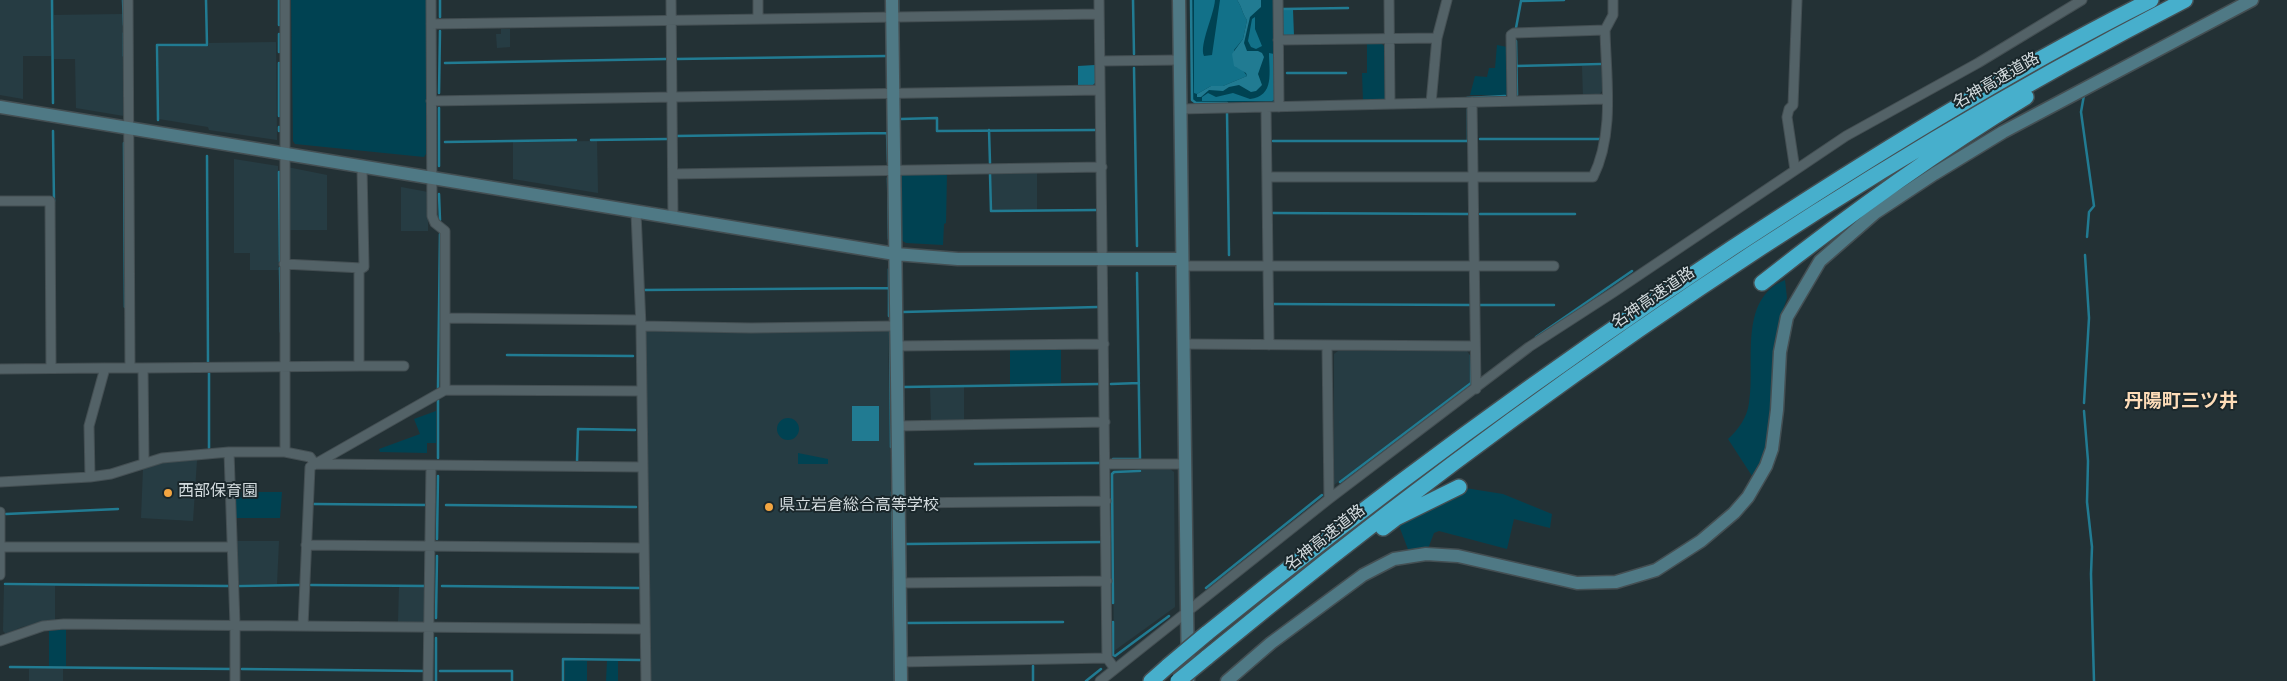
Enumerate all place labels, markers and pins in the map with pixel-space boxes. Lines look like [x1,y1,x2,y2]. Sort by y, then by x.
place label: 西部保育園 [178,483,258,503]
marker: 西部保育園 [162,487,174,499]
place label: 県立岩倉総合高等学校 [779,497,939,517]
marker: 県立岩倉総合高等学校 [763,501,775,513]

